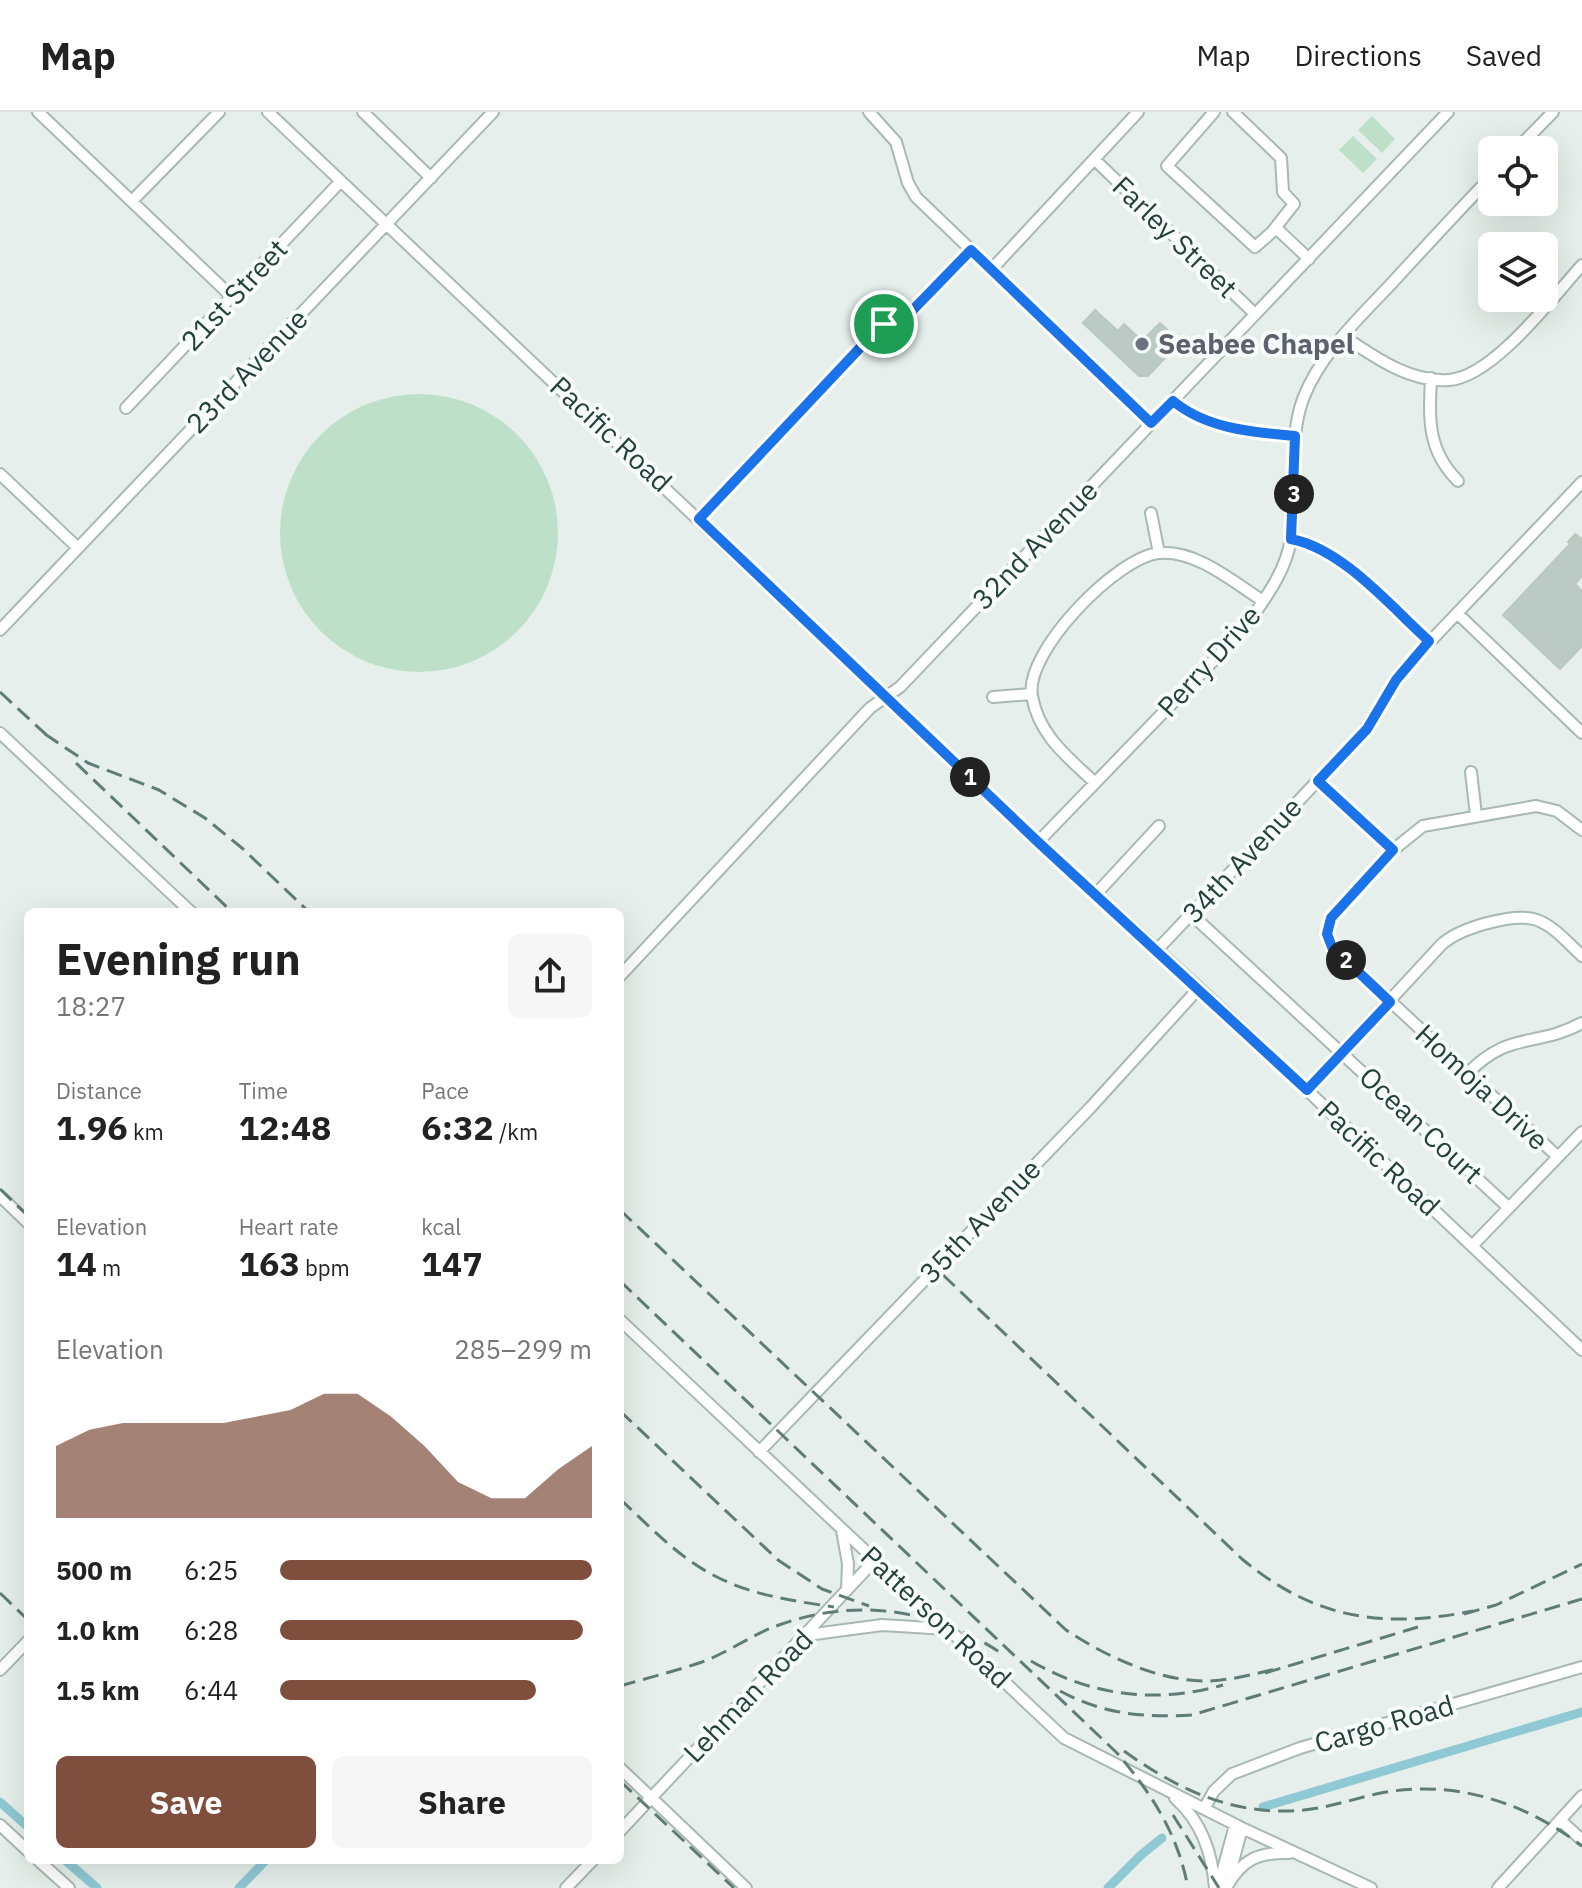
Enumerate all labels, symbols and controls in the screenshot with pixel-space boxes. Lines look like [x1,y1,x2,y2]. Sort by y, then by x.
text: Map [40,31,116,80]
text: Map [1196,37,1250,74]
text: Directions [1294,37,1422,74]
text: Saved [1466,37,1542,74]
map controls [1478,136,1558,312]
button: locate [1478,136,1558,216]
street label: Farley Street [1105,168,1246,306]
street label: 21st Street [172,231,295,359]
button: layers [1478,232,1558,312]
pin [850,290,918,358]
street label: 23rd Avenue [178,300,316,441]
icon: arrive [862,302,906,346]
place label: Seabee Chapel [1158,325,1354,362]
marker: Seabee Chapel [1133,335,1151,353]
street label: Pacific Road [543,368,680,500]
street label: 32nd Avenue [964,472,1106,617]
pin: 3 [1274,474,1314,514]
text: 3 [1287,479,1301,508]
street label: Perry Drive [1149,597,1269,724]
pin: 1 [950,757,990,797]
text: 1 [963,762,977,791]
street label: 34th Avenue [1174,789,1310,931]
text: Evening run [56,930,301,987]
button: share [508,934,592,1018]
pin: 2 [1326,940,1366,980]
text: 2 [1339,945,1353,974]
text: 18:27 [56,989,126,1023]
street label: Homoja Drive [1408,1015,1557,1158]
street label: Ocean Court [1352,1058,1491,1191]
text: Distance [56,1076,142,1105]
text: Time [239,1076,288,1105]
text: Pace [421,1076,469,1105]
street label: Pacific Road [1311,1092,1448,1224]
text: 1.96 [56,1105,128,1149]
text: 12:48 [239,1105,331,1149]
text: 6:32 [421,1105,494,1149]
text: km [128,1117,164,1146]
text: /km [494,1117,538,1146]
street label: 35th Avenue [911,1150,1048,1291]
text: Elevation [56,1212,147,1241]
text: Heart rate [239,1212,339,1241]
text: kcal [421,1212,461,1241]
text: 14 [56,1241,97,1285]
text: 163 [239,1241,300,1285]
text: 147 [421,1241,483,1285]
text: m [97,1253,121,1282]
text: bpm [300,1253,350,1282]
text: Elevation [56,1332,164,1366]
text: 285–299 m [454,1332,592,1366]
street label: Patterson Road [853,1537,1019,1696]
text: 500 m [56,1553,132,1587]
text: 6:25 [184,1553,238,1587]
text: 1.0 km [56,1613,140,1647]
text: 6:28 [184,1613,238,1647]
street label: Lehman Road [675,1621,820,1770]
text: 1.5 km [56,1673,140,1707]
text: 6:44 [184,1673,238,1707]
street label: Cargo Road [1310,1686,1458,1761]
button: Save [56,1756,316,1848]
button: Share [332,1756,592,1848]

